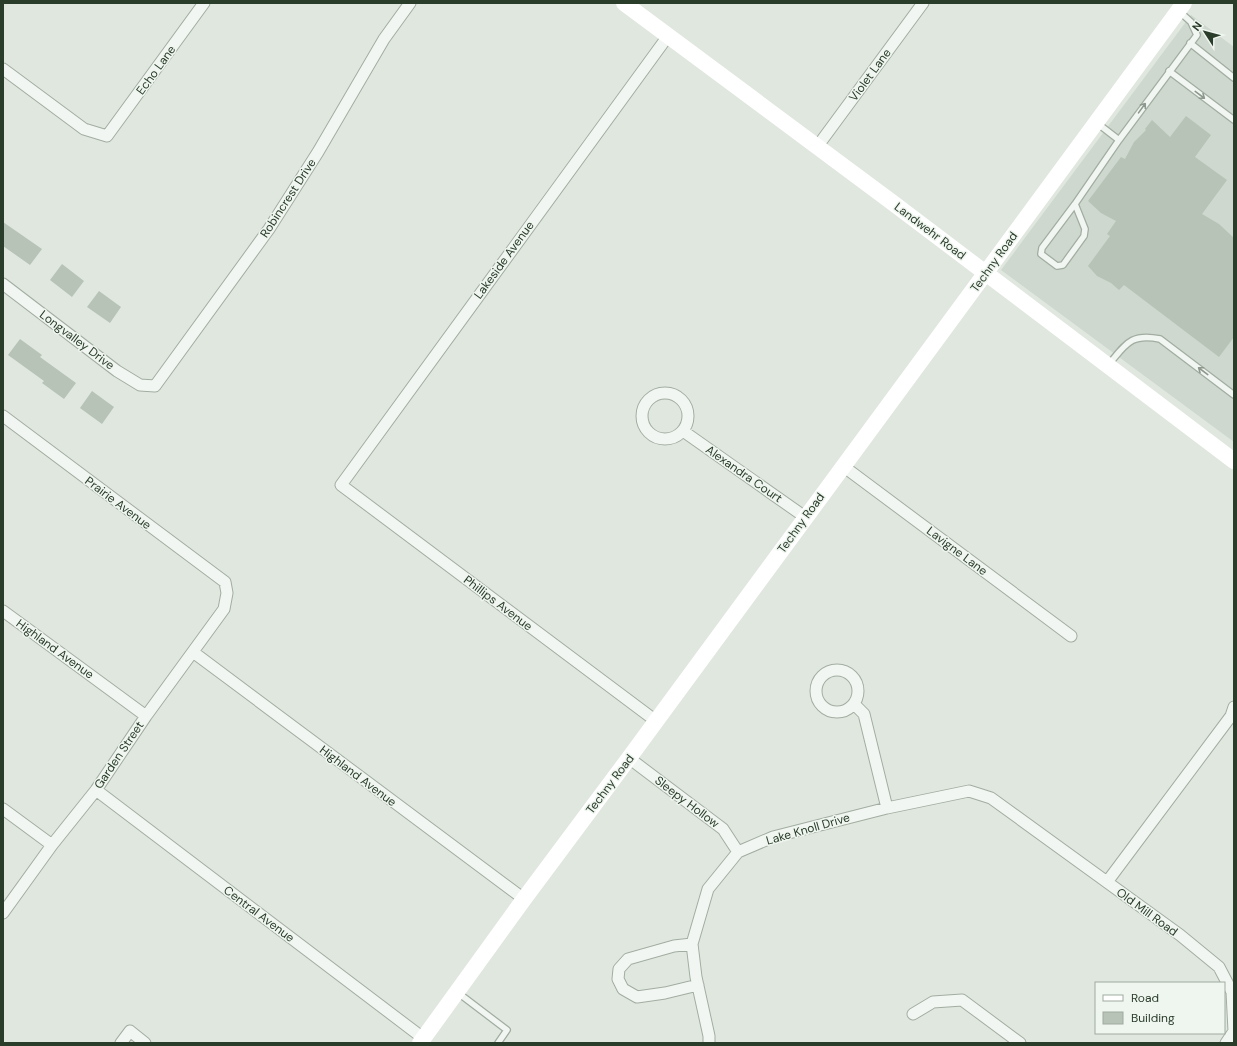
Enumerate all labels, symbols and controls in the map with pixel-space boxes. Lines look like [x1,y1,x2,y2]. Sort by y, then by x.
north arrow [1185,12,1225,52]
text: N [1189,19,1205,33]
street label: Echo Lane [133,42,179,98]
street label: Violet Lane [845,45,895,105]
one-way arrow [1195,90,1206,99]
one-way arrow [1138,103,1146,114]
street label: Robincrest Drive [256,155,320,241]
street label: Landwehr Road [891,199,969,263]
street label: Lakeside Avenue [470,218,538,302]
street label: Techny Road [967,229,1021,295]
street label: Longvalley Drive [36,307,118,373]
one-way arrow [1197,367,1208,376]
street label: Alexandra Court [703,442,786,507]
street label: Prairie Avenue [82,473,154,533]
street label: Techny Road [774,490,828,556]
street label: Lavigne Lane [923,523,991,579]
street label: Phillips Avenue [460,572,536,634]
street label: Highland Avenue [13,615,97,683]
street label: Garden Street [90,718,148,792]
street label: Highland Avenue [316,742,400,810]
street label: Techny Road [582,751,638,817]
street label: Sleepy Hollow [651,772,723,832]
street label: Lake Knoll Drive [764,809,852,849]
street label: Central Avenue [220,882,298,946]
street label: Old Mill Road [1113,884,1181,940]
legend [1095,982,1225,1034]
text: Road [1131,990,1159,1006]
text: Building [1131,1010,1175,1026]

